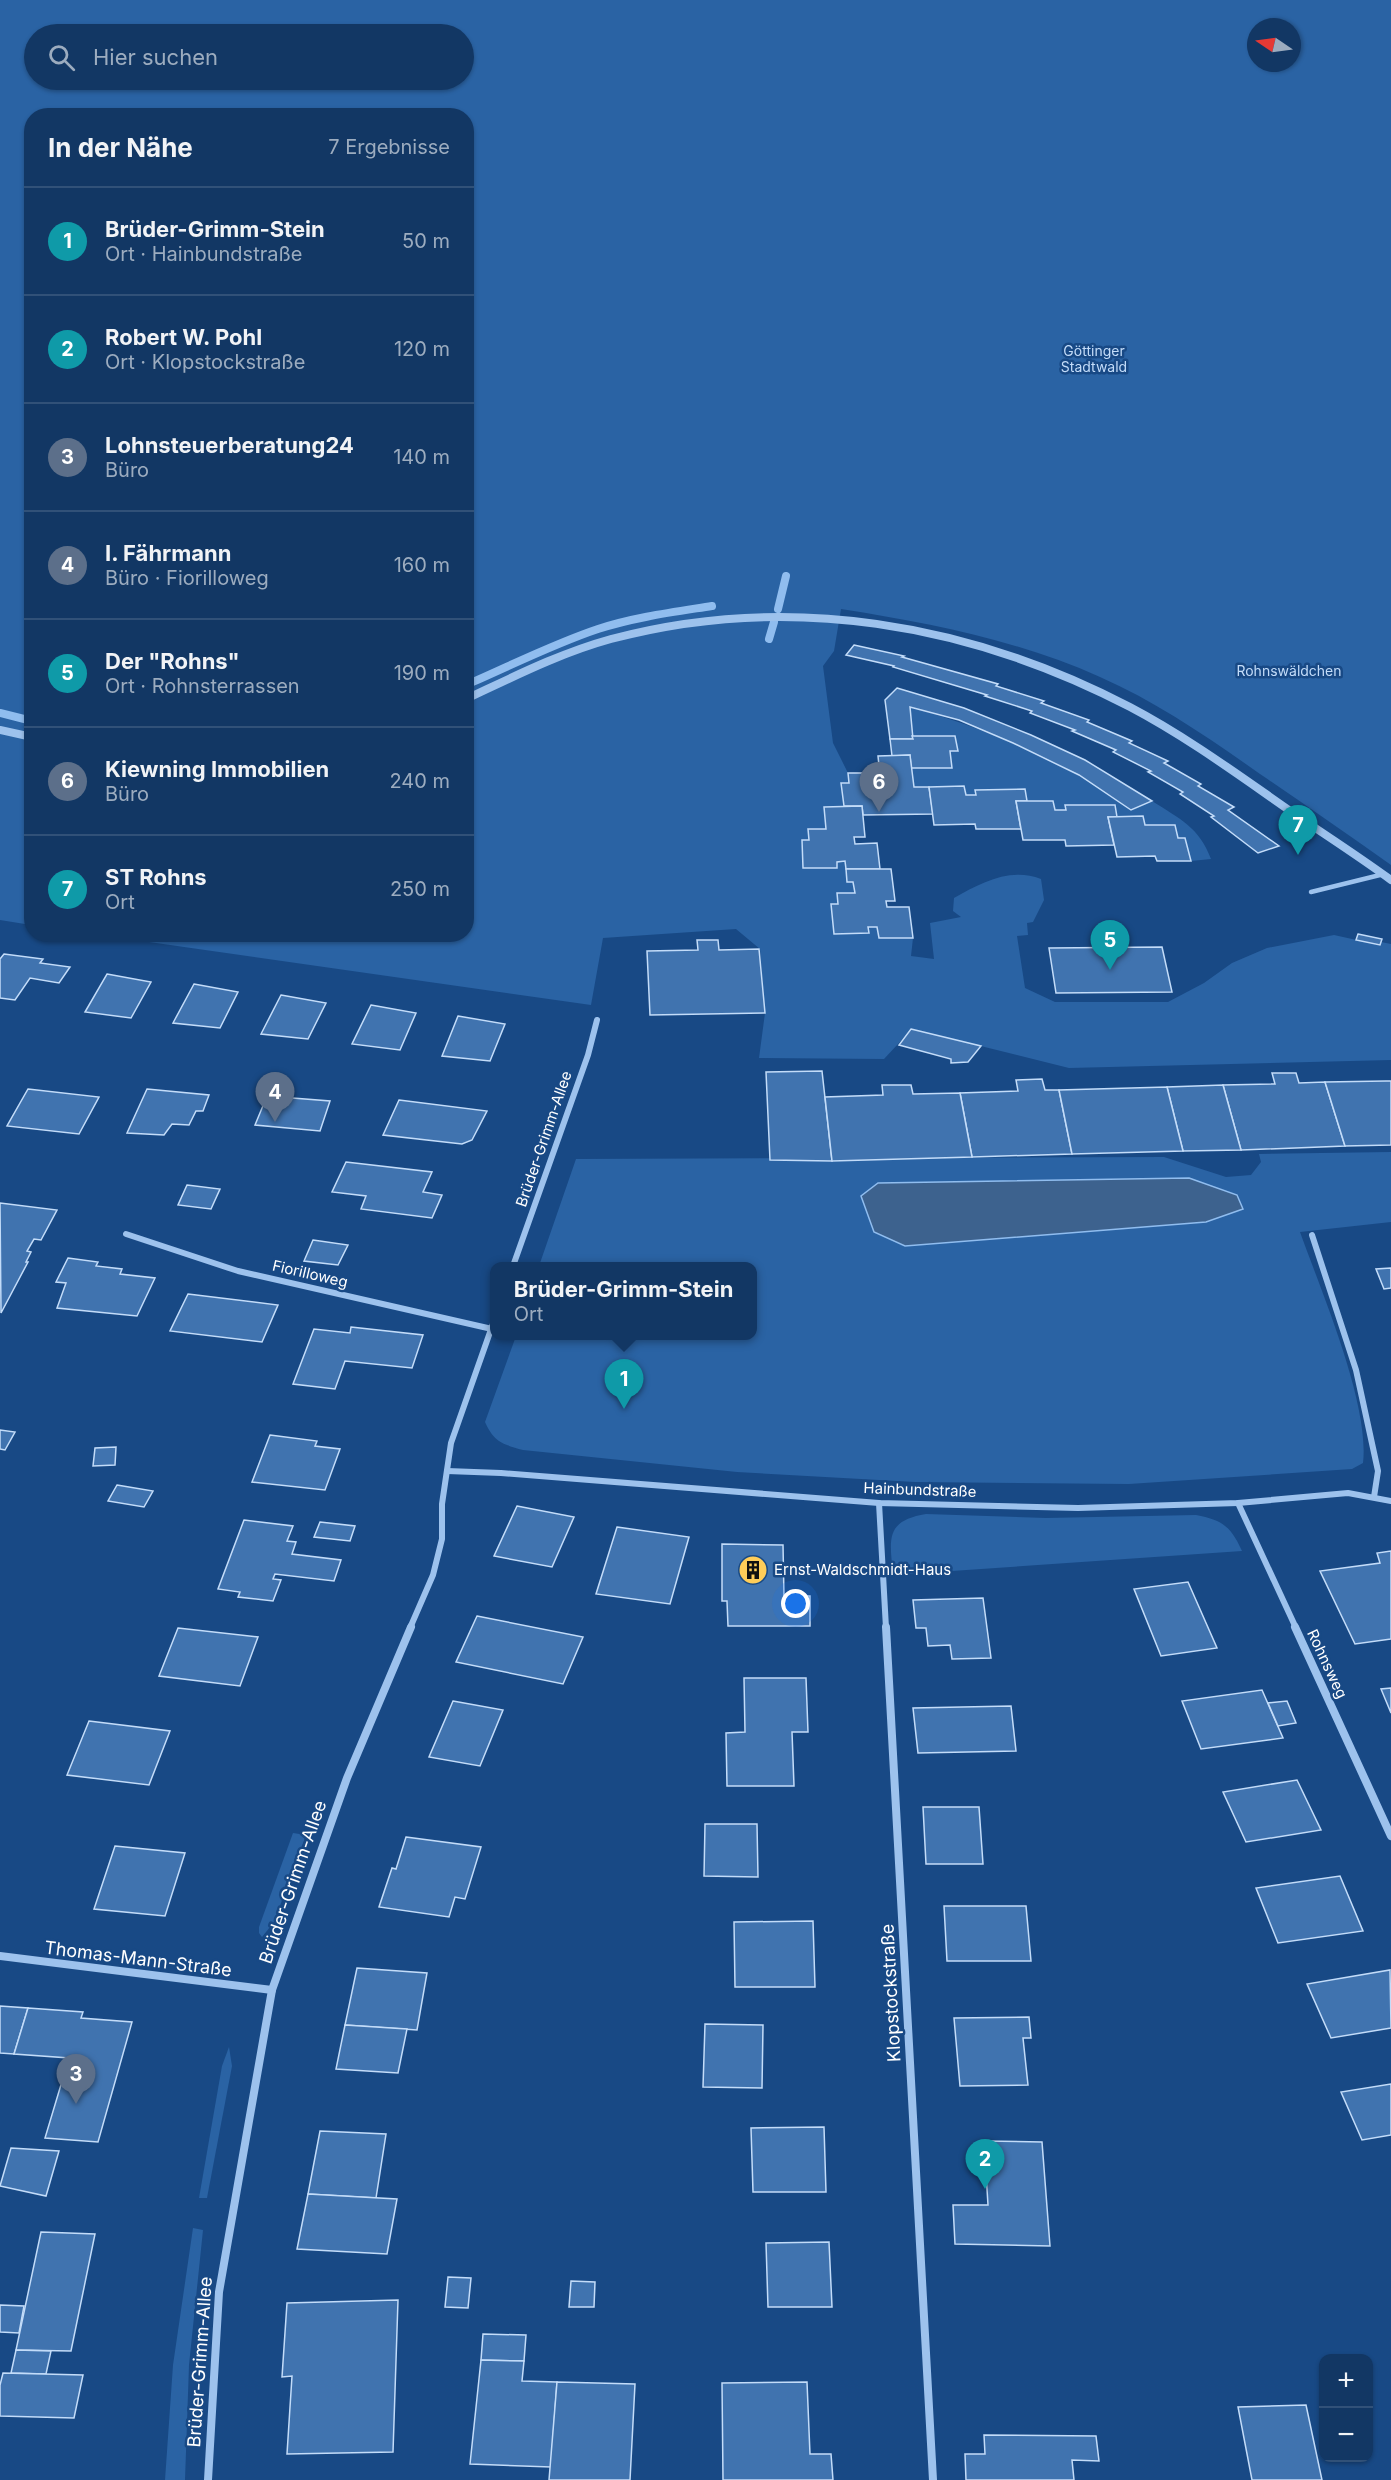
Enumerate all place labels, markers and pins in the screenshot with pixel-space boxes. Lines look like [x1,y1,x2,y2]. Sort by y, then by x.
pin: 6 [860,762,898,812]
pin: 7 [1278,806,1318,855]
pin: 5 [1090,920,1130,970]
pin: 4 [256,1072,294,1122]
pin: 1 [604,1360,644,1409]
building icon: Ernst-Waldschmidt-Haus [737,1554,769,1586]
place label: Ernst-Waldschmidt-Haus [774,1560,951,1579]
pin: 3 [56,2054,96,2104]
pin: 2 [966,2140,1004,2189]

